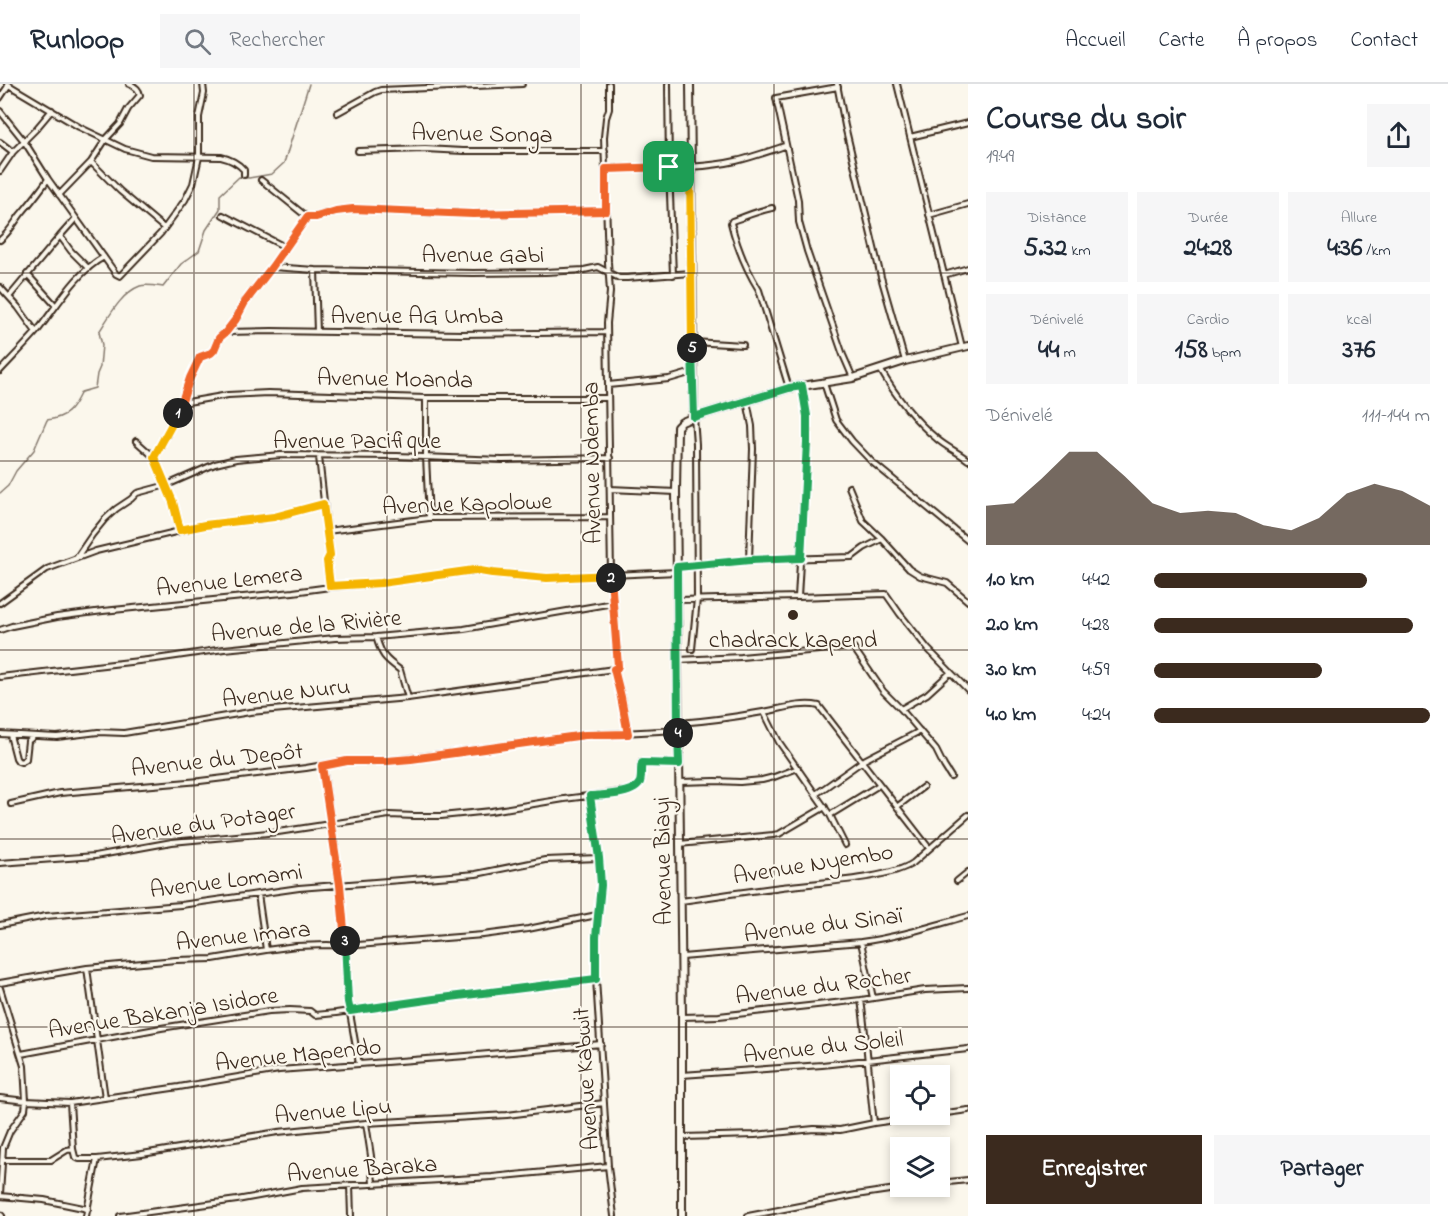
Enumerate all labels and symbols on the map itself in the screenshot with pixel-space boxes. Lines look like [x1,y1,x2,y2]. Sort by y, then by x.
street label: Avenue Songa [411,117,553,154]
pin [643,141,694,192]
street label: Avenue Gabi [422,239,544,274]
street label: Avenue AG Umba [330,300,504,335]
pin: 5 [677,333,707,363]
street label: Avenue Moanda [317,362,473,399]
street label: Avenue Ndemba [575,381,612,544]
pin: 1 [163,398,193,428]
street label: Avenue Pacifique [273,425,441,460]
street label: Avenue Kapolowe [381,485,553,526]
street label: Avenue Lemera [154,557,304,608]
pin: 2 [596,563,626,593]
street label: Avenue de la Rivière [209,602,403,653]
marker: chadrack kapend [786,608,800,622]
place label: chadrack kapend [709,624,878,659]
street label: Avenue Nuru [220,670,352,719]
pin: 4 [663,718,693,748]
street label: Avenue du Depôt [129,735,305,788]
street label: Avenue du Potager [109,795,298,856]
street label: Avenue Biayi [646,796,684,926]
street label: Avenue Nyembo [731,836,896,896]
street label: Avenue Lomami [148,856,305,909]
street label: Avenue du Sinaï [742,899,905,954]
street label: Avenue Imara [174,913,312,962]
pin: 3 [330,926,360,956]
street label: Avenue du Rocher [733,959,914,1016]
street label: Avenue Bakanja Isidore [46,979,281,1050]
street label: Avenue Kabwit [565,1006,610,1151]
street label: Avenue du Soleil [741,1023,905,1074]
street label: Avenue Mapendo [213,1030,383,1083]
street label: Avenue Lipu [273,1090,393,1135]
street label: Avenue Baraka [286,1148,439,1193]

